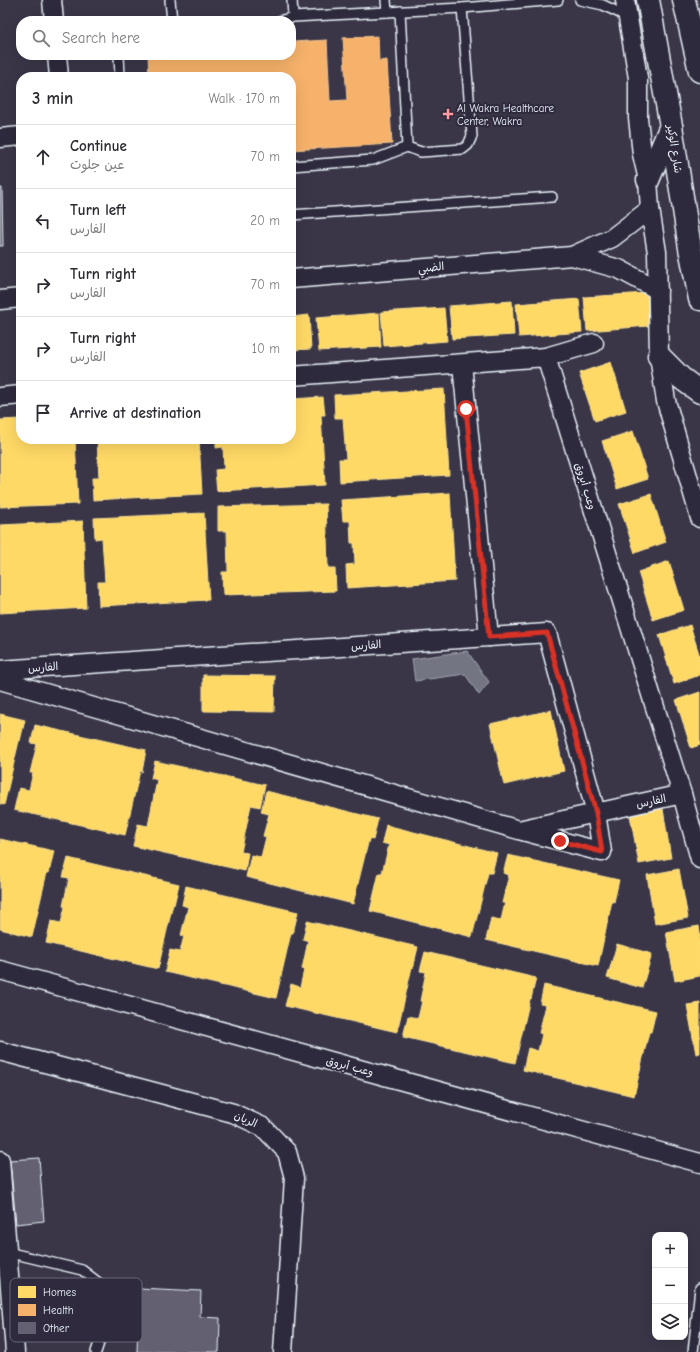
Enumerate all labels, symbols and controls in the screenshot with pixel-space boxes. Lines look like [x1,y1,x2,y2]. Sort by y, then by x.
search box [16,16,296,60]
icon: search [30,27,52,49]
text: Search here [62,29,140,47]
text: 3 min [32,89,73,108]
text: Walk · 170 m [208,91,280,106]
place label: Al Wakra Healthcare Center, Wakra [457,102,554,128]
marker: Al Wakra Healthcare Center, Wakra [442,108,454,120]
street label: شارع الوكير [662,123,685,174]
text: Continue [70,137,127,155]
icon: ahead [32,146,54,168]
text: 70 m [251,149,280,164]
text: عين جلوت [70,157,124,172]
text: Turn left [70,201,126,219]
icon: left [32,210,54,232]
text: 20 m [250,213,280,228]
text: الفارس [70,221,106,236]
street label: الضبي [417,260,445,279]
text: Turn right [70,265,136,283]
icon: right [32,274,54,296]
text: 70 m [251,277,280,292]
text: الفارس [70,285,106,300]
text: Turn right [70,329,136,347]
icon: right [32,338,54,360]
text: 10 m [252,341,280,356]
text: الفارس [70,349,106,364]
route start [457,400,475,418]
icon: arrive [32,402,54,424]
text: Arrive at destination [70,404,201,422]
street label: وعب أبروق [571,461,599,512]
street label: الفارس [350,638,382,653]
street label: الفارس [27,660,59,675]
street label: الفارس [635,792,667,811]
route end [551,832,569,850]
street label: وعب أبروق [324,1054,375,1080]
street label: الريان [232,1109,259,1130]
map controls [652,1232,688,1340]
button: + [652,1232,688,1268]
button: − [652,1268,688,1304]
legend [10,1278,142,1342]
text: Homes [43,1286,76,1299]
text: Health [43,1304,74,1317]
button: layers [652,1304,688,1340]
text: Other [43,1322,70,1335]

